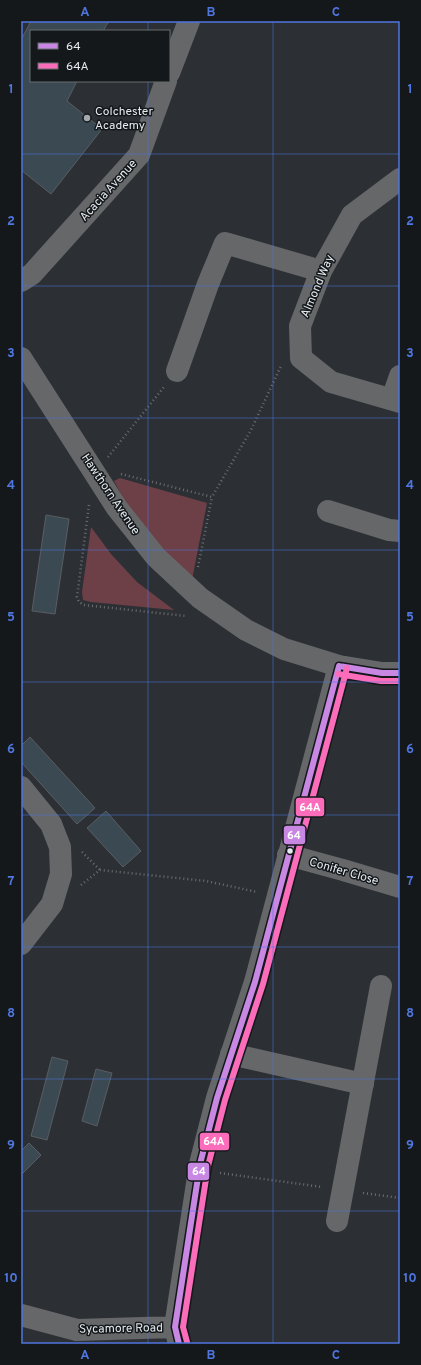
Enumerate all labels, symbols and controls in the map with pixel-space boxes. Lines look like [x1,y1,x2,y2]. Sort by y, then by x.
text: A [80,5,90,21]
text: B [207,5,216,21]
text: C [332,5,340,21]
legend [30,30,170,82]
text: 64 [66,39,81,55]
text: 64A [66,59,89,75]
text: 1 [8,82,14,98]
text: 1 [407,82,413,98]
place label: Colchester Academy [95,104,153,134]
marker: Colchester Academy [82,113,92,123]
street label: Acacia Avenue [77,156,141,225]
text: 2 [7,214,15,230]
text: 2 [406,214,414,230]
street label: Almond Way [297,252,338,320]
text: 3 [7,346,15,362]
text: 3 [406,346,414,362]
street label: Hawthorn Avenue [77,451,143,538]
text: 4 [7,478,15,494]
text: 4 [406,478,414,494]
text: 5 [7,610,15,626]
text: 5 [406,610,414,626]
text: 6 [7,742,15,758]
text: 6 [406,742,414,758]
line badge: 64A [295,797,325,817]
text: 64A [299,801,321,815]
line badge: 64 [283,825,306,845]
text: 64 [287,829,301,843]
unlabelled marker [285,846,295,856]
street label: Conifer Close [307,854,380,890]
text: 7 [8,874,15,890]
text: 7 [407,874,414,890]
text: 8 [7,1006,15,1022]
text: 8 [406,1006,414,1022]
line badge: 64A [199,1132,230,1151]
text: 64A [203,1135,225,1149]
text: 9 [7,1138,15,1154]
text: 9 [406,1138,414,1154]
line badge: 64 [187,1162,210,1181]
text: 64 [192,1165,206,1179]
text: 10 [4,1271,18,1287]
text: 10 [403,1271,417,1287]
street label: Sycamore Road [79,1320,163,1338]
text: A [80,1348,90,1364]
text: B [207,1348,216,1364]
text: C [332,1348,340,1364]

